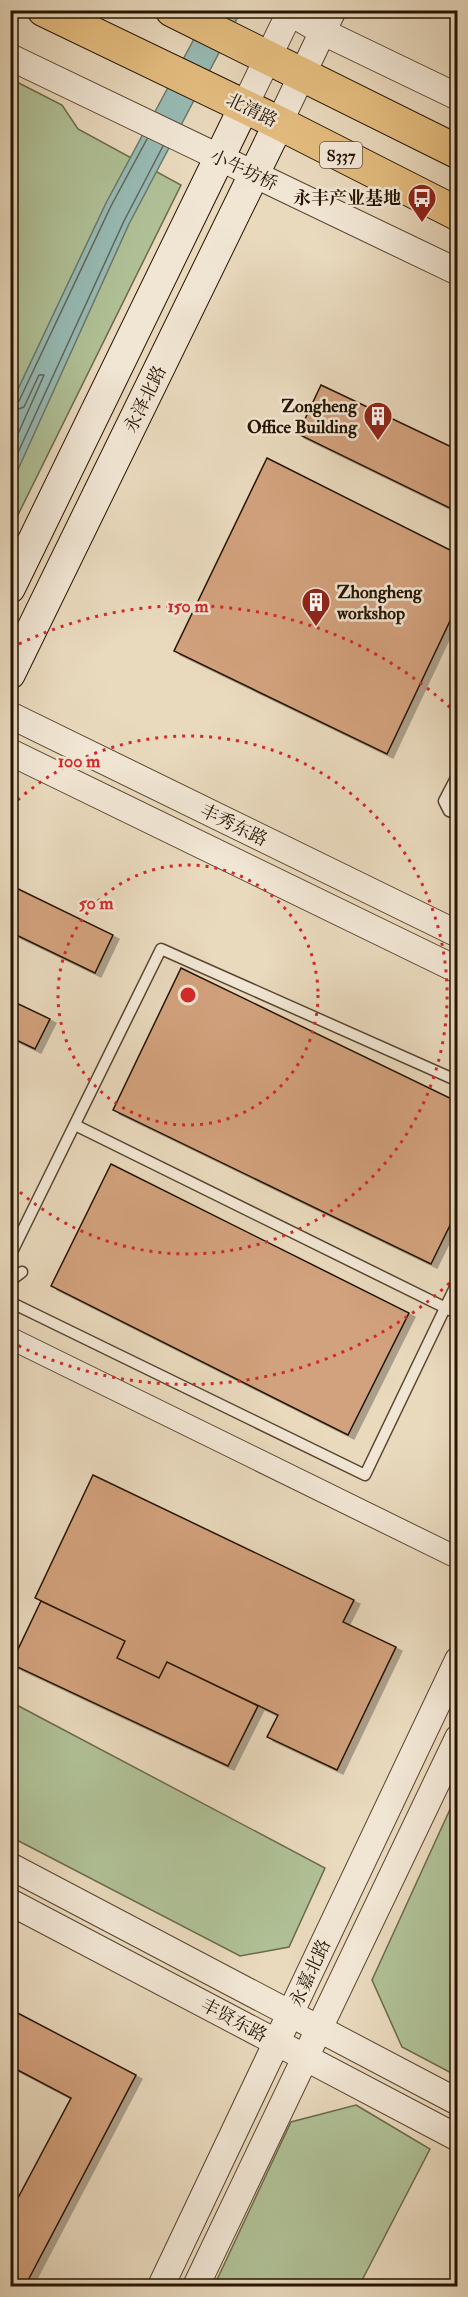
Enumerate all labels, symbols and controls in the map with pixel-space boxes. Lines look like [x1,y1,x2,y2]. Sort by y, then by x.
street label: 北清路 [222,88,281,133]
road number: S337 [320,142,362,168]
street label: 小牛坊桥 [206,145,281,196]
bus stop icon: 永丰产业基地 [406,182,438,224]
place label: 永丰产业基地 [293,187,401,210]
street label: 永泽北路 [119,362,172,437]
place label: Zongheng Office Building [247,395,358,439]
building icon: Zongheng Office Building [362,400,394,442]
place label: Zhongheng workshop [336,581,423,625]
building icon: Zhongheng workshop [300,586,332,628]
text: 150 m [167,595,210,618]
text: 100 m [58,750,101,773]
street label: 丰秀东路 [196,799,271,852]
text: 50 m [79,892,114,915]
centre of rings [178,985,198,1005]
street label: 永嘉北路 [285,1936,336,2011]
street label: 丰贤东路 [197,1993,271,2047]

